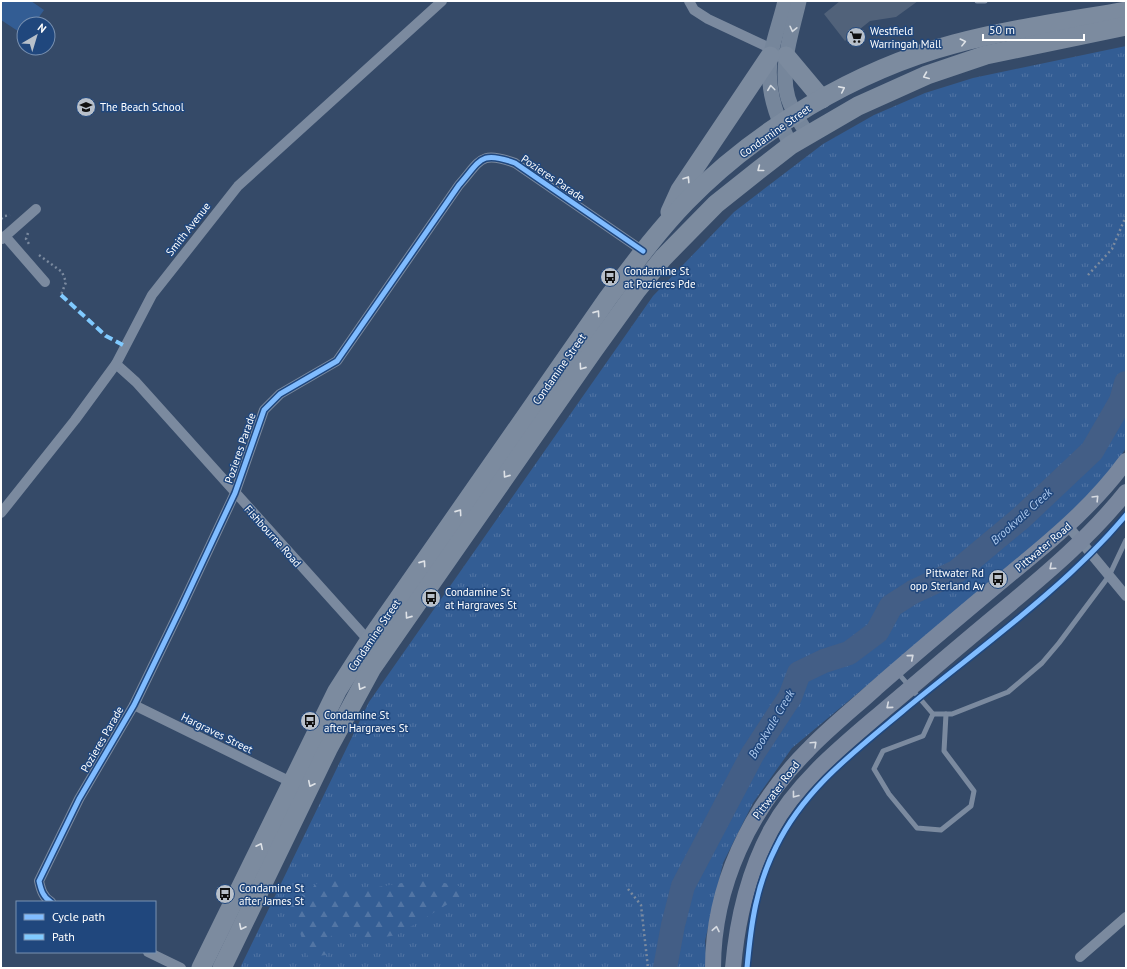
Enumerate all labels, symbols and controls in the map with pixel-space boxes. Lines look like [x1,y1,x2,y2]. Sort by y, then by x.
north arrow [16,16,56,56]
scale bar [983,16,1084,42]
text: N [35,20,49,36]
text: 50 m [989,22,1015,37]
place label: Westfield Warringah Mall [870,24,942,51]
one-way arrow [789,25,797,32]
supermarket icon: Westfield Warringah Mall [845,26,867,48]
one-way arrow [959,39,966,47]
one-way arrow [922,72,929,80]
one-way arrow [767,84,776,91]
one-way arrow [838,86,845,94]
school or university icon: The Beach School [75,96,97,118]
place label: The Beach School [100,100,185,114]
street label: Condamine Street [737,101,814,161]
street label: Pozieres Parade [519,152,588,205]
one-way arrow [758,164,765,171]
one-way arrow [682,176,690,183]
street label: Smith Avenue [163,199,214,259]
place label: Condamine St at Pozieres Pde [624,264,696,291]
bus stop icon: Condamine St at Pozieres Pde [599,266,621,288]
one-way arrow [592,311,599,318]
street label: Condamine Street [529,330,589,407]
one-way arrow [579,363,587,370]
street label: Pozieres Parade [221,410,259,485]
one-way arrow [503,471,511,478]
water label: Brookvale Creek [987,484,1055,548]
one-way arrow [1091,495,1098,503]
street label: Fishbourne Road [241,502,305,570]
one-way arrow [454,509,462,516]
street label: Pittwater Road [1012,519,1074,575]
one-way arrow [418,560,426,567]
one-way arrow [1049,563,1057,570]
place label: Pittwater Rd opp Sterland Av [910,566,985,593]
bus stop icon: Pittwater Rd opp Sterland Av [987,568,1009,590]
place label: Condamine St at Hargraves St [445,585,517,612]
bus stop icon: Condamine St at Hargraves St [420,587,442,609]
street label: Condamine Street [345,596,403,674]
one-way arrow [405,612,413,619]
one-way arrow [907,655,914,662]
one-way arrow [358,683,365,690]
water label: Brookvale Creek [745,686,798,761]
one-way arrow [886,701,894,708]
street label: Pozieres Parade [78,703,127,774]
place label: Condamine St after Hargraves St [324,708,409,735]
street label: Hargraves Street [179,710,255,757]
bus stop icon: Condamine St after Hargraves St [299,710,321,732]
one-way arrow [809,741,817,749]
street label: Pittwater Road [750,758,802,822]
one-way arrow [308,780,316,788]
one-way arrow [793,791,800,798]
one-way arrow [255,843,263,851]
place label: Condamine St after James St [239,881,304,908]
bus stop icon: Condamine St after James St [214,883,236,905]
legend [16,901,156,953]
text: Cycle path [52,909,105,924]
one-way arrow [239,922,247,930]
one-way arrow [711,926,720,932]
text: Path [52,929,75,944]

